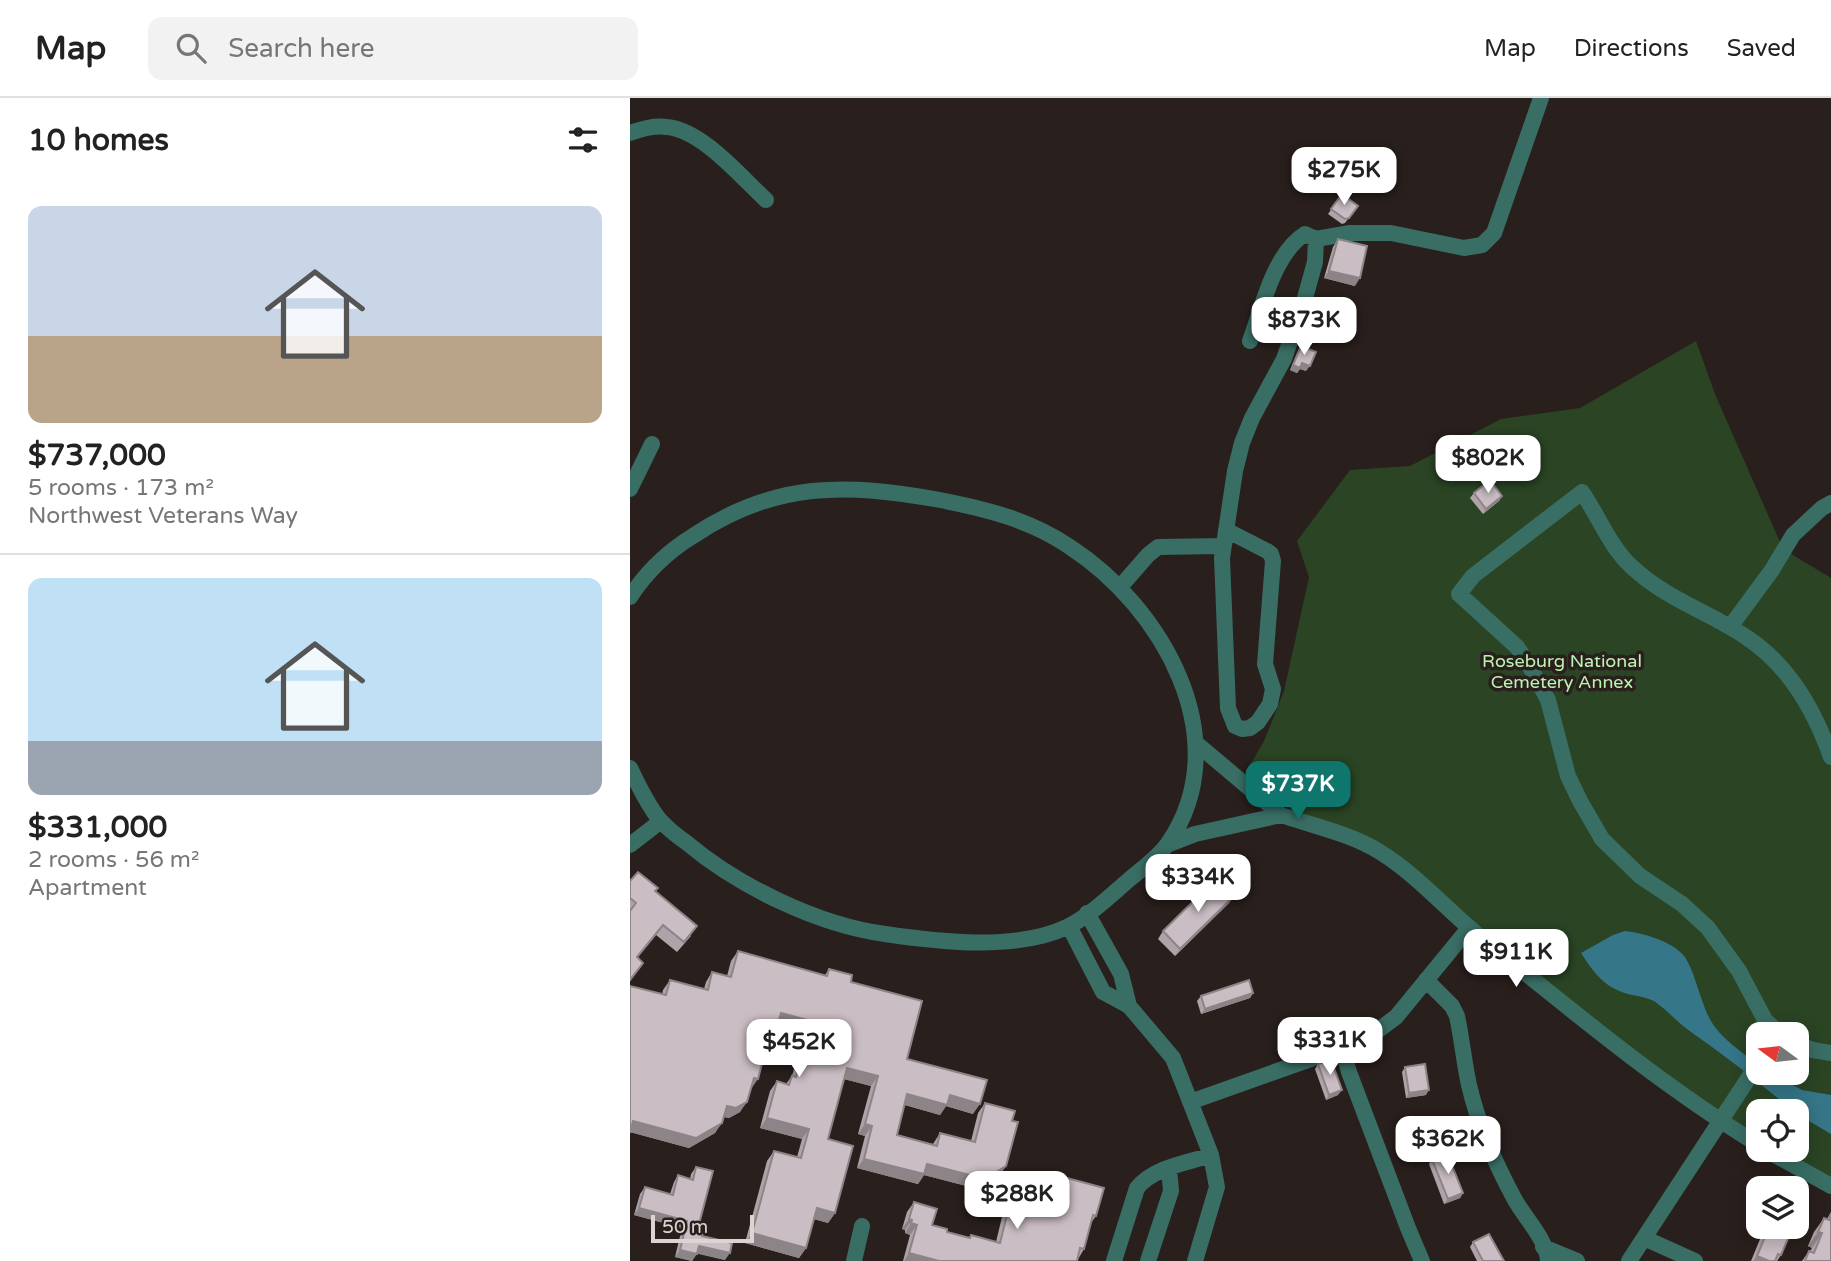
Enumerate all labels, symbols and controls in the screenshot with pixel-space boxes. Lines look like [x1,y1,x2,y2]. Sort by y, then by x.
search box [148,17,638,80]
text: Map [35,29,106,68]
icon: search [172,29,210,67]
text: Search here [228,33,374,64]
text: Map [1484,34,1536,63]
text: Directions [1574,34,1689,63]
text: Saved [1727,34,1796,63]
icon: filters [564,121,602,159]
text: 10 homes [28,122,169,159]
pin: $275K [1295,148,1393,207]
text: $275K [1308,156,1380,184]
icon: home [252,251,378,377]
pin: $873K [1255,298,1353,357]
text: $873K [1268,306,1340,334]
pin: $802K [1439,436,1537,495]
text: $737,000 [28,437,166,474]
text: $802K [1452,444,1524,472]
text: 5 rooms · 173 m² [28,474,214,502]
text: Northwest Veterans Way [28,502,298,530]
icon: home [252,623,378,749]
park label: Roseburg National Cemetery Annex [1482,650,1642,693]
pin: $737K [1249,762,1347,821]
text: $737K [1262,770,1334,798]
text: $331,000 [28,809,167,846]
text: 2 rooms · 56 m² [28,846,199,874]
pin: $334K [1149,854,1247,914]
text: $334K [1162,863,1234,891]
text: Apartment [28,874,147,902]
pin: $911K [1467,930,1565,989]
text: $911K [1480,938,1552,966]
pin: $331K [1281,1018,1379,1077]
pin: $452K [750,1020,848,1079]
north arrow [1746,1022,1810,1085]
map controls [1746,1022,1809,1239]
text: $331K [1294,1026,1366,1054]
text: $452K [763,1028,835,1056]
button: locate [1746,1099,1809,1162]
pin: $362K [1399,1116,1497,1176]
text: $362K [1412,1125,1484,1153]
pin: $288K [968,1172,1066,1231]
button: layers [1746,1176,1809,1239]
text: $288K [981,1180,1053,1208]
scale bar [651,1212,754,1244]
text: 50 m [662,1216,708,1238]

